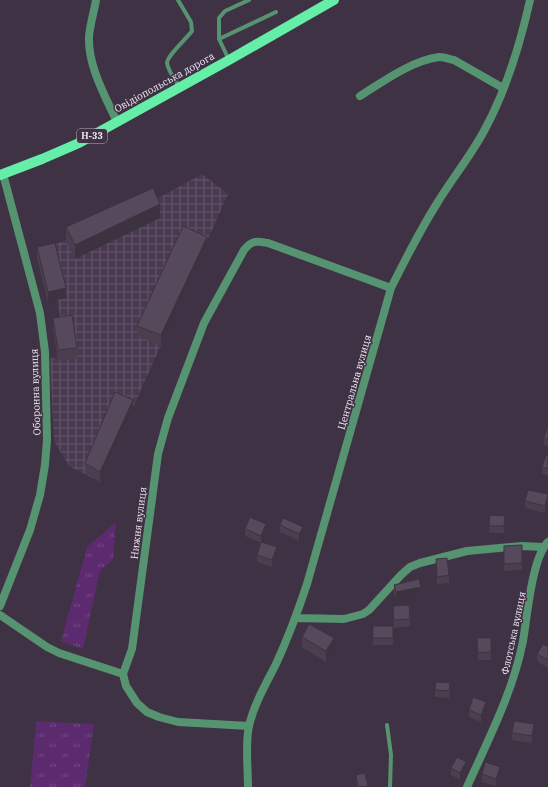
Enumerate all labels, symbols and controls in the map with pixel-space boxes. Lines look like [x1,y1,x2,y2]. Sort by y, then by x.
street label: Овідіопольська дорога [112,49,217,115]
road number: Н-33 [77,129,107,143]
street label: Центральна вулиця [335,333,374,431]
street label: Оборонна вулиця [27,348,44,436]
street label: Нижня вулиця [128,486,149,560]
street label: Флотська вулиця [498,590,529,676]

